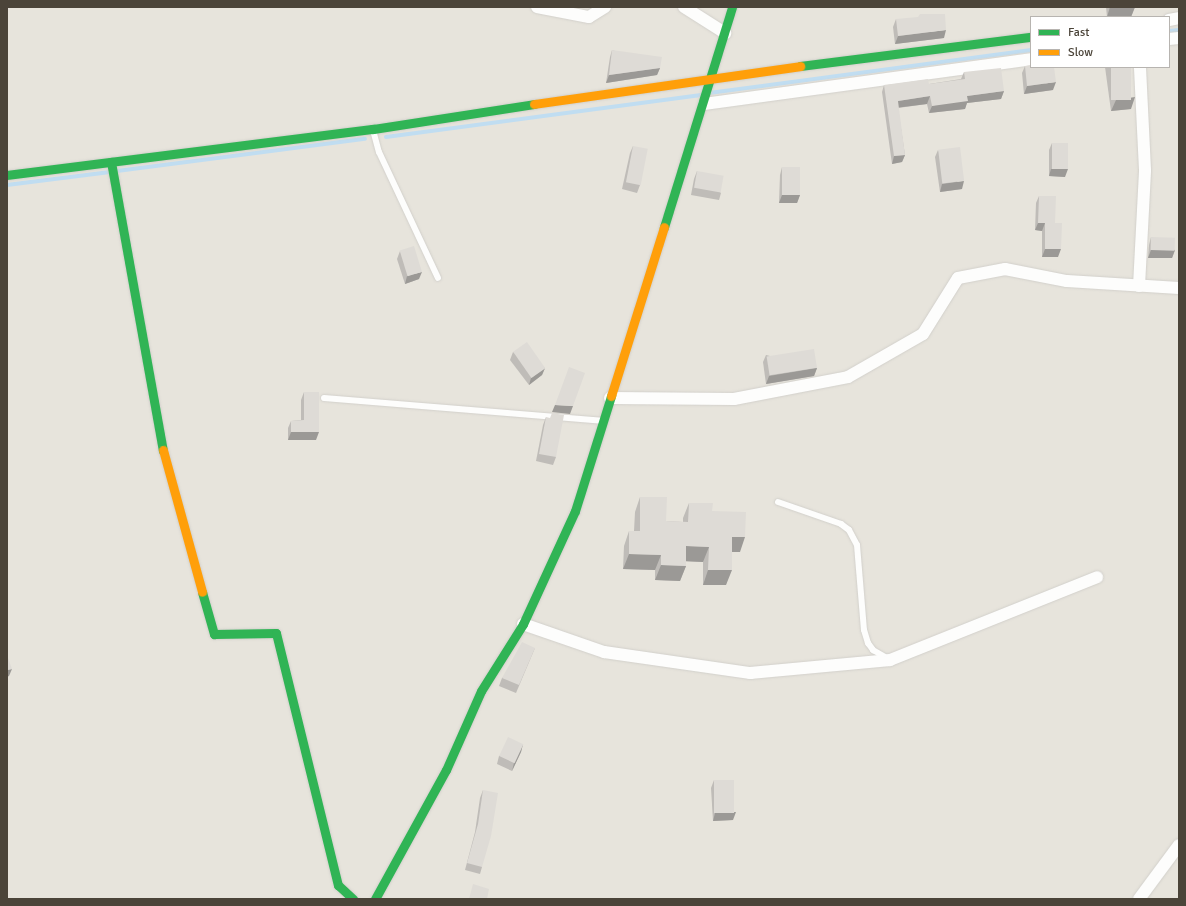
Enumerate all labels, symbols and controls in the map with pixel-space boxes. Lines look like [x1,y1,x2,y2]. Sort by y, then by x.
legend [1030,16,1170,68]
text: Fast [1068,25,1089,40]
text: Slow [1068,45,1093,60]

